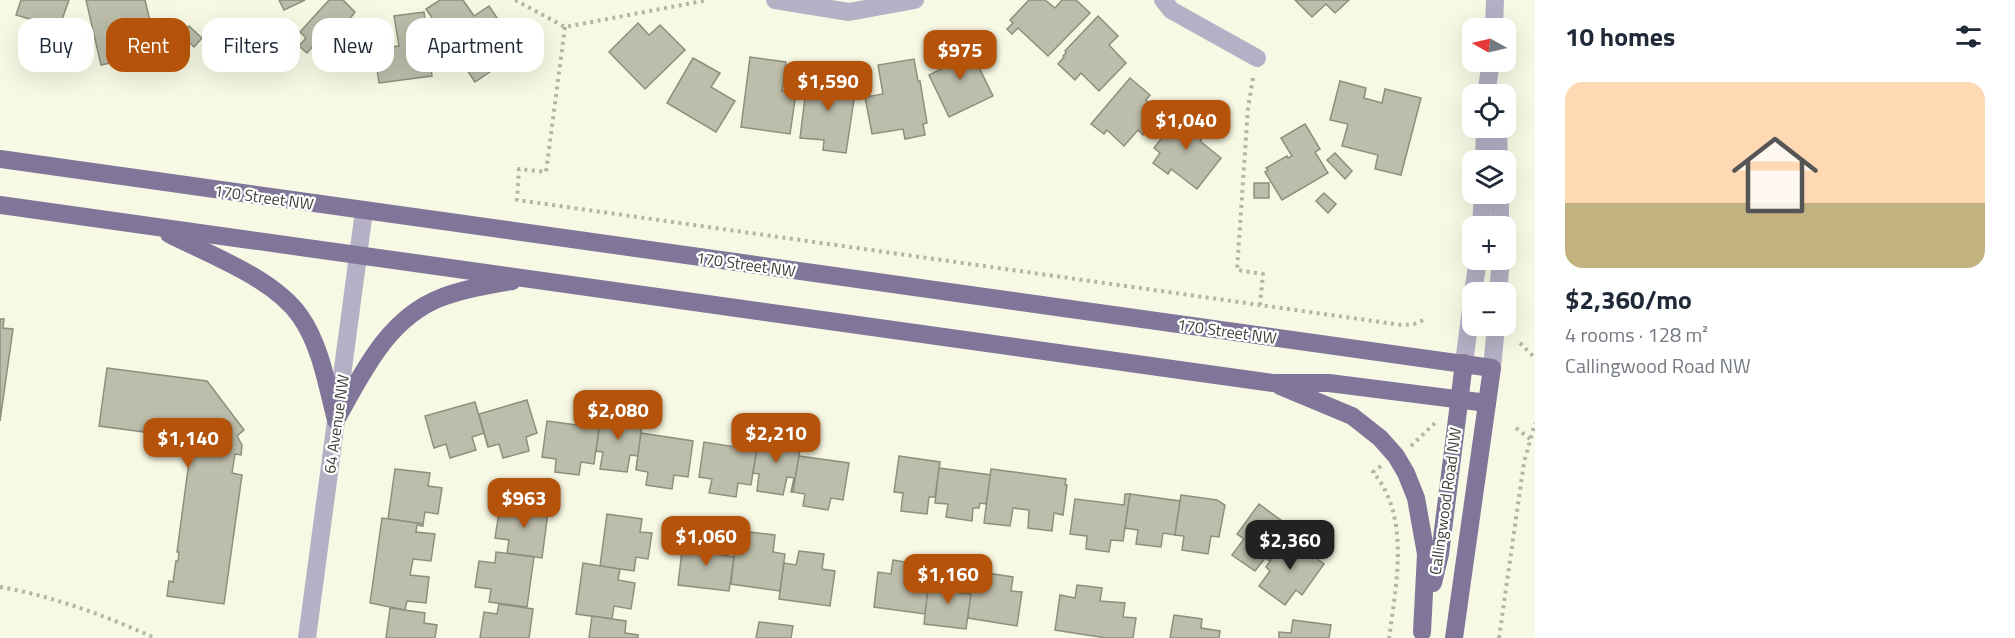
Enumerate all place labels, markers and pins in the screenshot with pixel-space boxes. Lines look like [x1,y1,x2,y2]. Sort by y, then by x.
pin: $975 [924,30,996,81]
pin: $1,590 [779,61,877,112]
pin: $1,040 [1137,100,1235,151]
pin: $2,080 [569,390,667,441]
pin: $2,210 [727,413,825,464]
pin: $1,140 [139,418,237,469]
pin: $963 [488,478,560,529]
pin: $1,060 [657,516,755,567]
pin: $2,360 [1241,520,1339,571]
pin: $1,160 [899,554,997,605]

